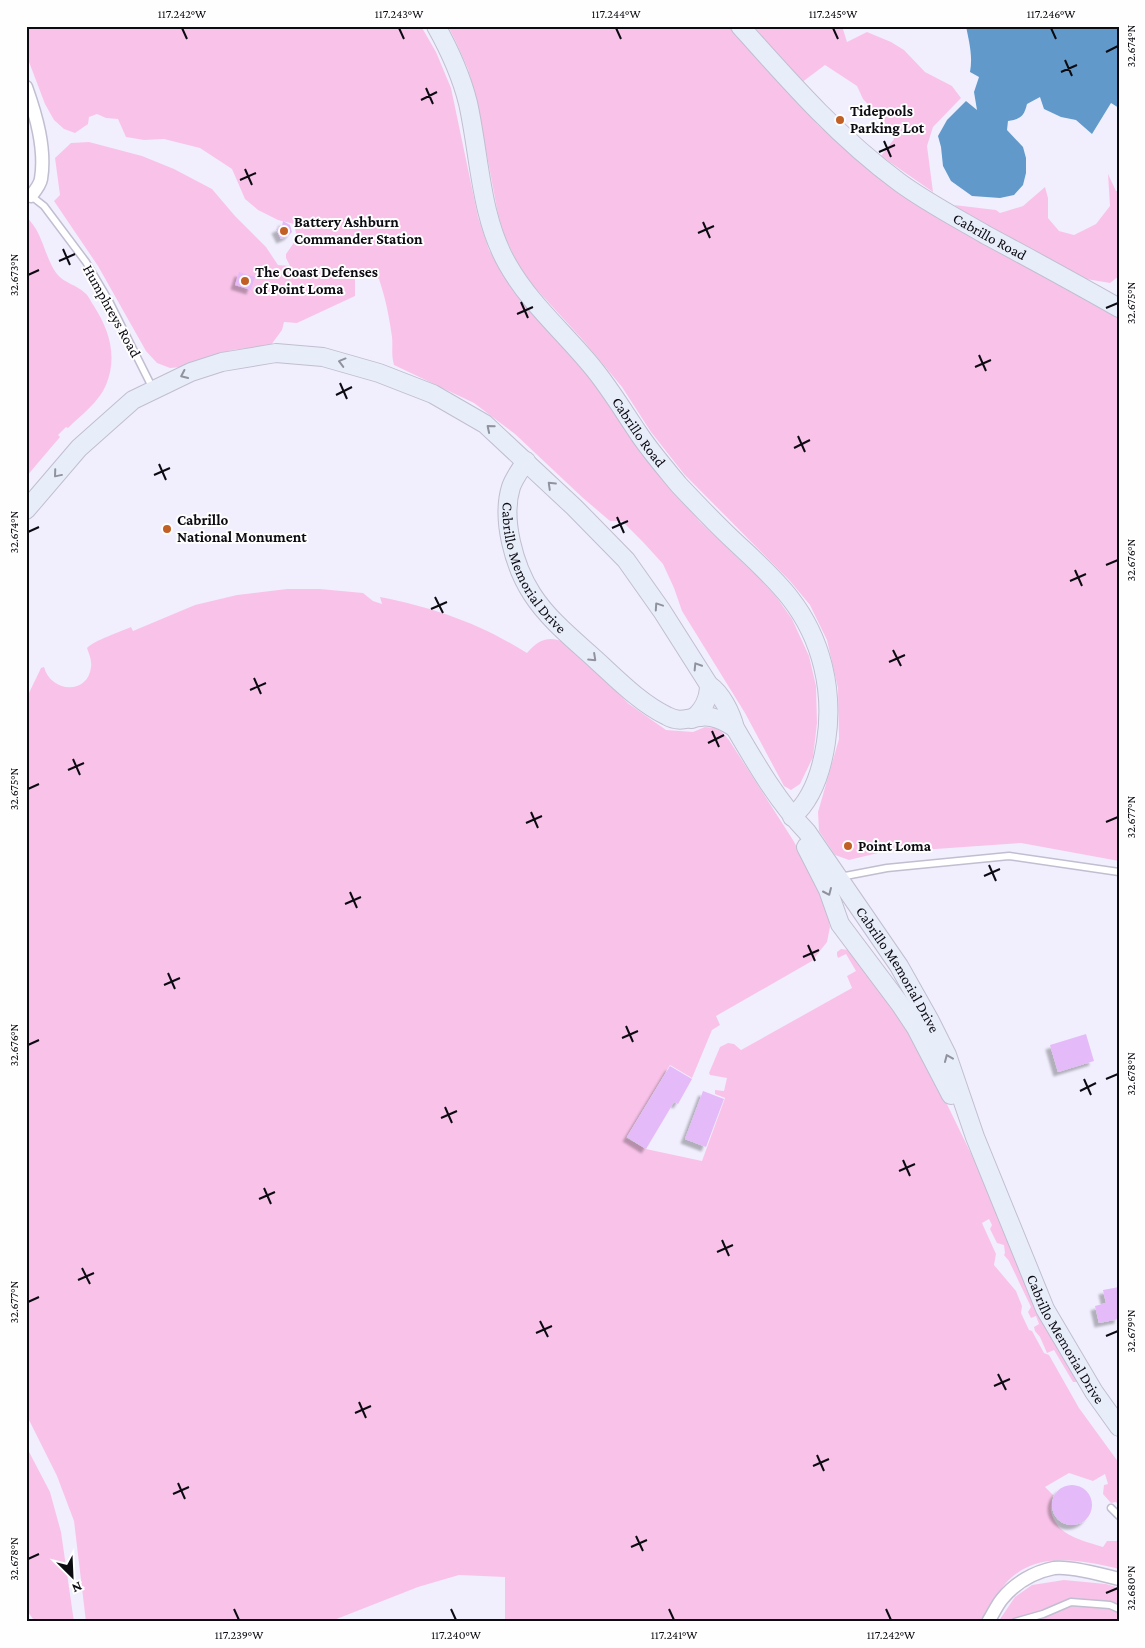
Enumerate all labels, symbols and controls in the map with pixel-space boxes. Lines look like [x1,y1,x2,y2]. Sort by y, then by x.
text: 117.242°W [158,7,206,21]
text: 117.243°W [375,7,423,21]
text: 117.244°W [592,7,640,21]
text: 117.245°W [809,7,857,21]
text: 117.246°W [1027,7,1075,21]
text: 32.674°N [1124,24,1138,67]
place label: Tidepools Parking Lot [850,103,925,136]
marker: Tidepools Parking Lot [834,114,846,126]
street label: Cabrillo Road [950,210,1029,263]
place label: Battery Ashburn Commander Station [294,214,423,247]
marker: Battery Ashburn Commander Station [278,225,290,237]
text: 32.673°N [7,254,21,296]
street label: Humphreys Road [79,262,144,361]
place label: The Coast Defenses of Point Loma [255,264,378,297]
marker: The Coast Defenses of Point Loma [239,275,251,287]
text: 32.675°N [1124,282,1138,324]
one-way arrow [339,358,347,368]
one-way arrow [180,369,189,380]
street label: Cabrillo Road [609,394,669,470]
one-way arrow [487,425,496,433]
one-way arrow [54,468,63,477]
one-way arrow [548,482,557,491]
street label: Cabrillo Memorial Drive [499,502,570,637]
text: 32.674°N [7,510,21,553]
place label: Cabrillo National Monument [177,512,307,545]
marker: Cabrillo National Monument [161,523,173,535]
text: 32.676°N [1124,539,1138,581]
one-way arrow [655,602,665,611]
one-way arrow [588,652,597,661]
one-way arrow [694,662,703,671]
text: 32.675°N [7,768,21,810]
text: 32.677°N [1124,796,1138,838]
place label: Point Loma [858,838,932,854]
marker: Point Loma [842,840,854,852]
one-way arrow [822,887,833,896]
street label: Cabrillo Memorial Drive [853,904,943,1036]
text: 32.676°N [7,1024,21,1066]
text: 32.678°N [1124,1052,1138,1096]
one-way arrow [943,1054,954,1063]
street label: Cabrillo Memorial Drive [1024,1272,1108,1407]
text: 32.677°N [7,1281,21,1323]
text: 32.679°N [1124,1309,1138,1353]
text: 32.678°N [7,1537,21,1581]
north arrow [48,1550,98,1600]
text: 32.680°N [1124,1565,1138,1611]
text: N [69,1579,85,1597]
text: 117.239°W [215,1628,263,1642]
text: 117.240°W [431,1628,481,1642]
text: 117.241°W [651,1628,697,1642]
text: 117.242°W [867,1628,915,1642]

